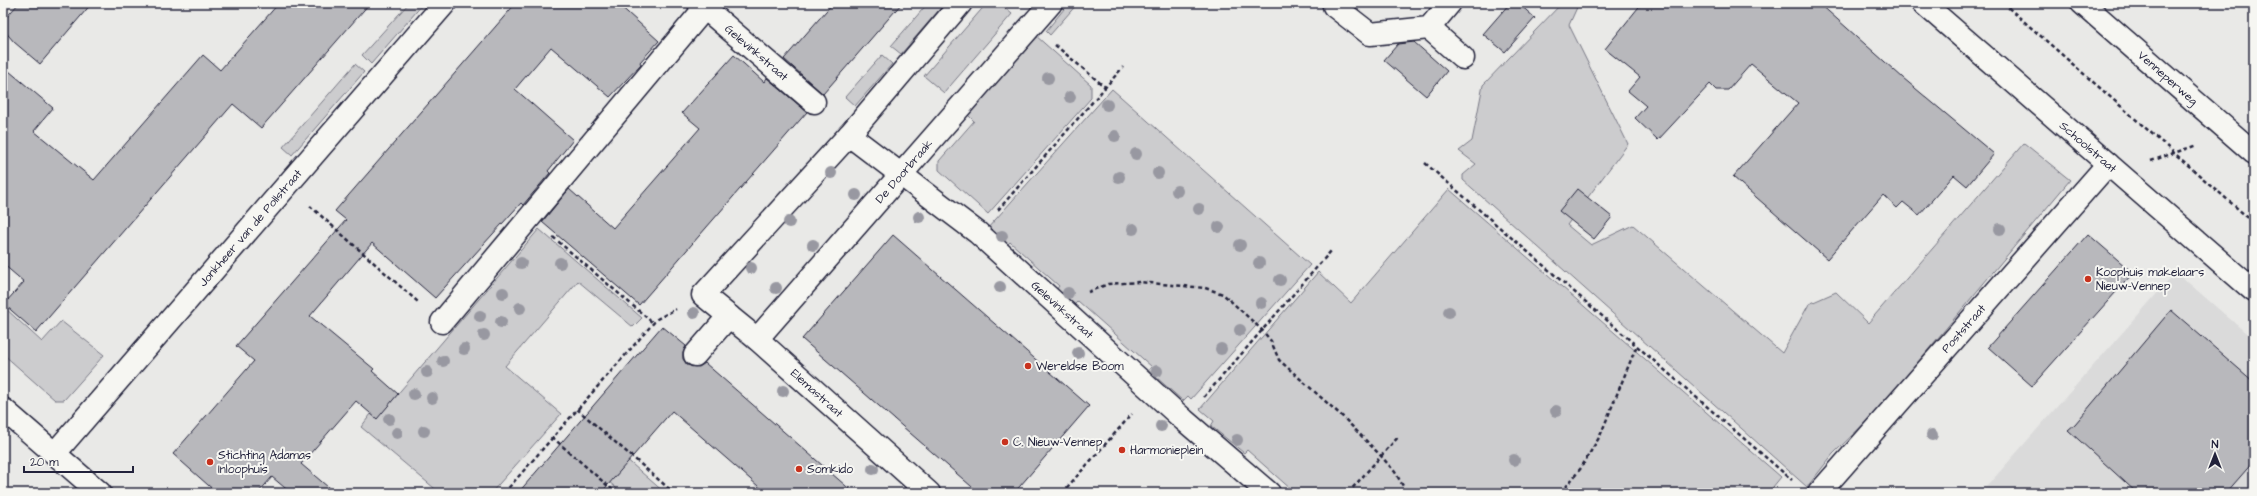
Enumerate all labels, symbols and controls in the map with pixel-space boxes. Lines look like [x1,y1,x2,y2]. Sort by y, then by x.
street label: Gelevinkstraat [721,21,792,85]
street label: Venneperweg [2134,47,2201,110]
street label: Schoolstraat [2055,117,2120,177]
street label: De Doorbraak [871,135,937,207]
street label: Jonkheer van de Pollstraat [195,166,306,290]
place label: Koophuis makelaars Nieuw-Vennep [2096,264,2204,295]
marker: Koophuis makelaars Nieuw-Vennep [2083,274,2093,284]
street label: Gelevinkstraat [1027,277,1097,343]
street label: Poststraat [1938,301,1990,357]
place label: Wereldse Boom [1036,358,1124,375]
marker: Wereldse Boom [1023,361,1033,371]
street label: Elemastraat [787,365,847,422]
place label: C. Nieuw-Vennep [1013,434,1103,451]
north arrow [2195,434,2235,474]
marker: C. Nieuw-Vennep [1000,437,1010,447]
text: N [2212,437,2219,452]
place label: Harmonieplein [1130,442,1203,459]
marker: Harmonieplein [1117,445,1127,455]
place label: Stichting Adamas Inloophuis [218,447,311,478]
scale bar [24,448,133,474]
text: 20 m [30,454,59,471]
marker: Stichting Adamas Inloophuis [205,457,215,467]
place label: Somkido [807,461,853,478]
marker: Somkido [794,464,804,474]

